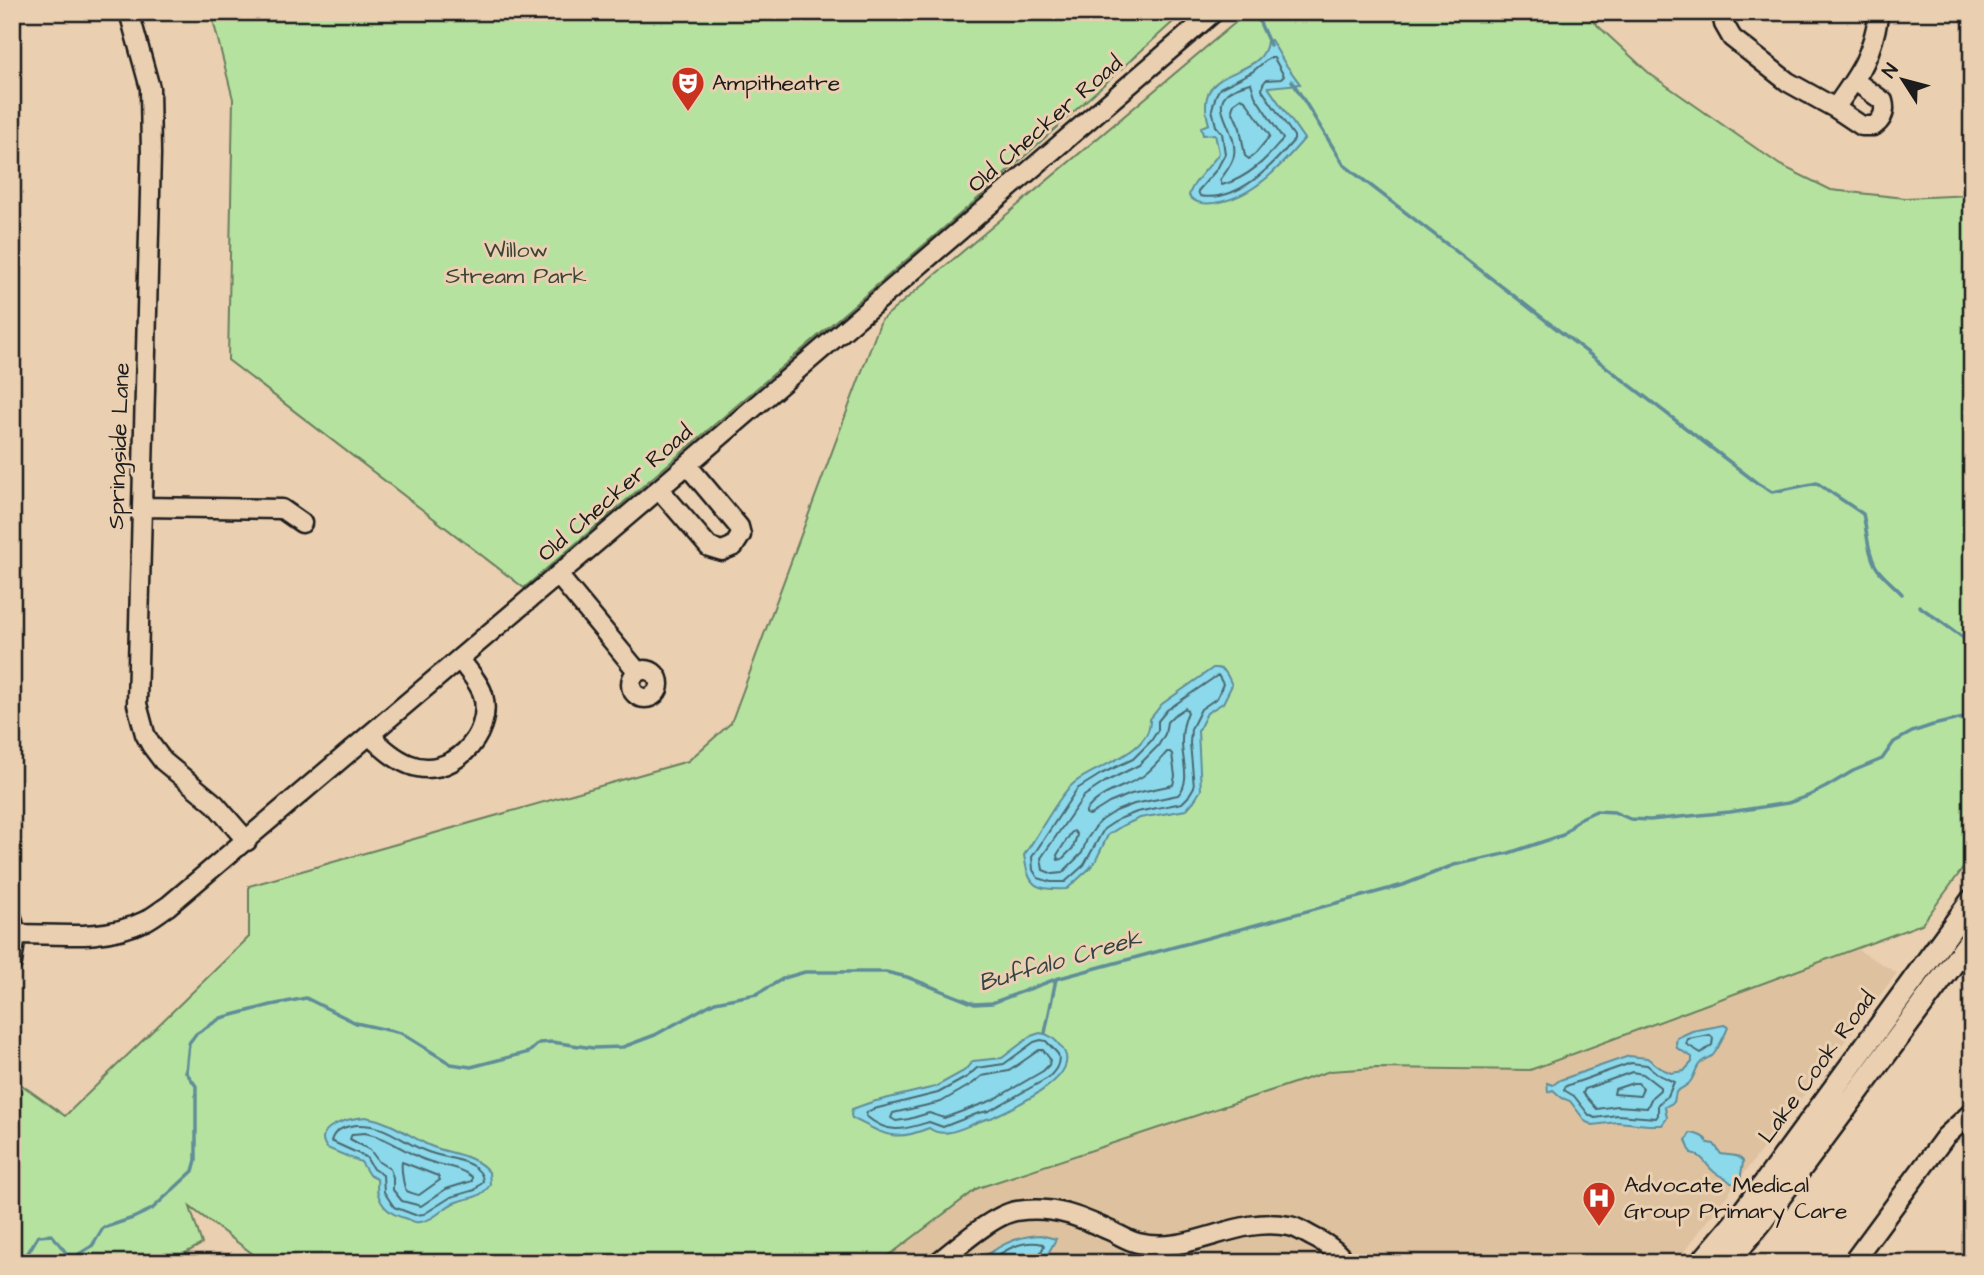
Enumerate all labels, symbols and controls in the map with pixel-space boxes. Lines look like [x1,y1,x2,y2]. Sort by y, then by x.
north arrow [1868,46,1938,116]
street label: Old Checker Road [961,47,1130,200]
text: N [1876,58,1905,84]
theatre icon: Ampitheatre [669,64,707,113]
place label: Ampitheatre [712,67,840,99]
park label: Willow Stream Park [445,234,587,292]
street label: Springside Lane [100,362,139,530]
street label: Old Checker Road [531,416,700,569]
water label: Buffalo Creek [975,921,1147,1000]
street label: Lake Cook Road [1751,984,1883,1150]
place label: Advocate Medical Group Primary Care [1624,1169,1847,1228]
hospital icon: Advocate Medical Group Primary Care [1580,1179,1618,1228]

